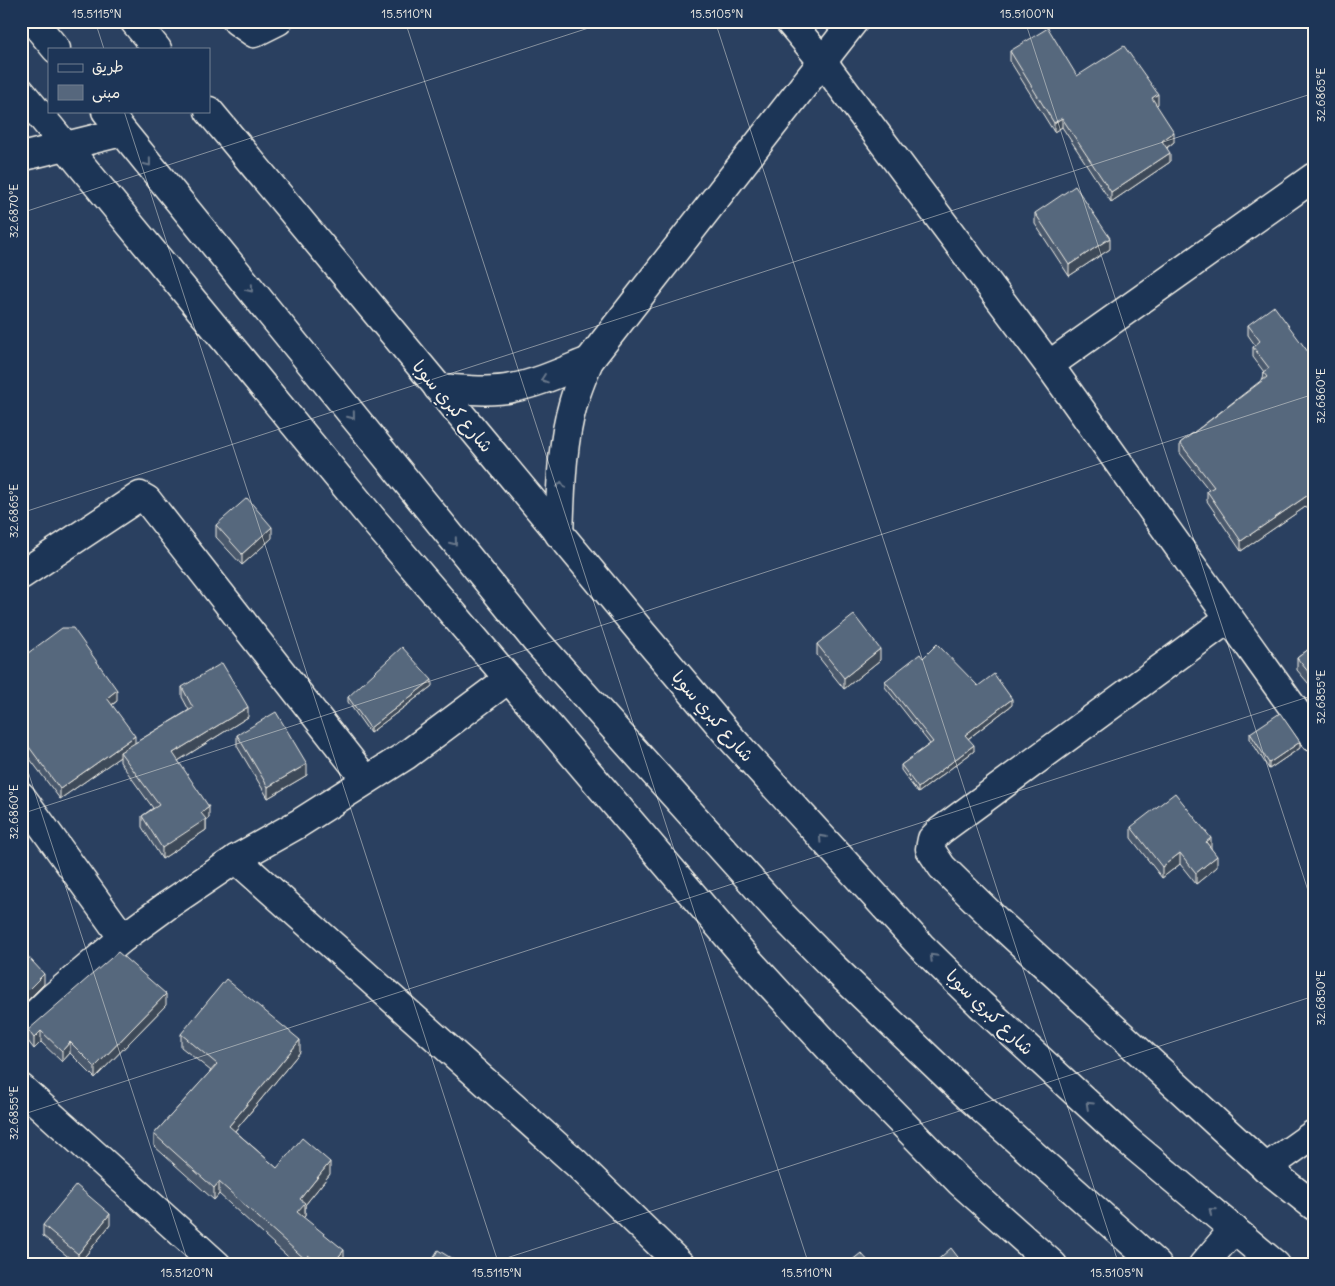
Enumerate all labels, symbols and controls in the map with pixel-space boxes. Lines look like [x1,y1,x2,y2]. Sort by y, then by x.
text: 15.5115°N [72,6,122,21]
text: 15.5110°N [382,6,432,21]
text: 15.5105°N [691,6,743,21]
text: 15.5100°N [1000,6,1054,21]
legend [48,48,210,112]
text: طريق [92,57,124,76]
text: 32.6865°E [1313,68,1328,122]
text: مبنى [92,83,120,103]
one-way arrow [142,157,150,166]
text: 32.6870°E [6,184,21,238]
one-way arrow [244,284,253,293]
street label: شارع كبري سوبا [406,355,498,458]
text: 32.6860°E [1313,368,1328,424]
one-way arrow [540,373,549,383]
one-way arrow [346,410,354,419]
one-way arrow [556,481,567,489]
text: 32.6865°E [6,484,21,538]
one-way arrow [448,537,457,546]
street label: شارع كبري سوبا [666,666,759,768]
text: 32.6855°E [1313,670,1328,724]
text: 32.6860°E [6,784,21,840]
one-way arrow [819,835,828,844]
one-way arrow [929,954,938,963]
street label: شارع كبري سوبا [940,964,1039,1061]
text: 32.6850°E [1313,970,1328,1026]
text: 32.6855°E [6,1086,21,1140]
one-way arrow [1086,1102,1095,1111]
one-way arrow [1209,1208,1218,1217]
text: 15.5120°N [161,1265,213,1280]
text: 15.5115°N [472,1265,522,1280]
text: 15.5110°N [782,1265,832,1280]
text: 15.5105°N [1091,1265,1143,1280]

